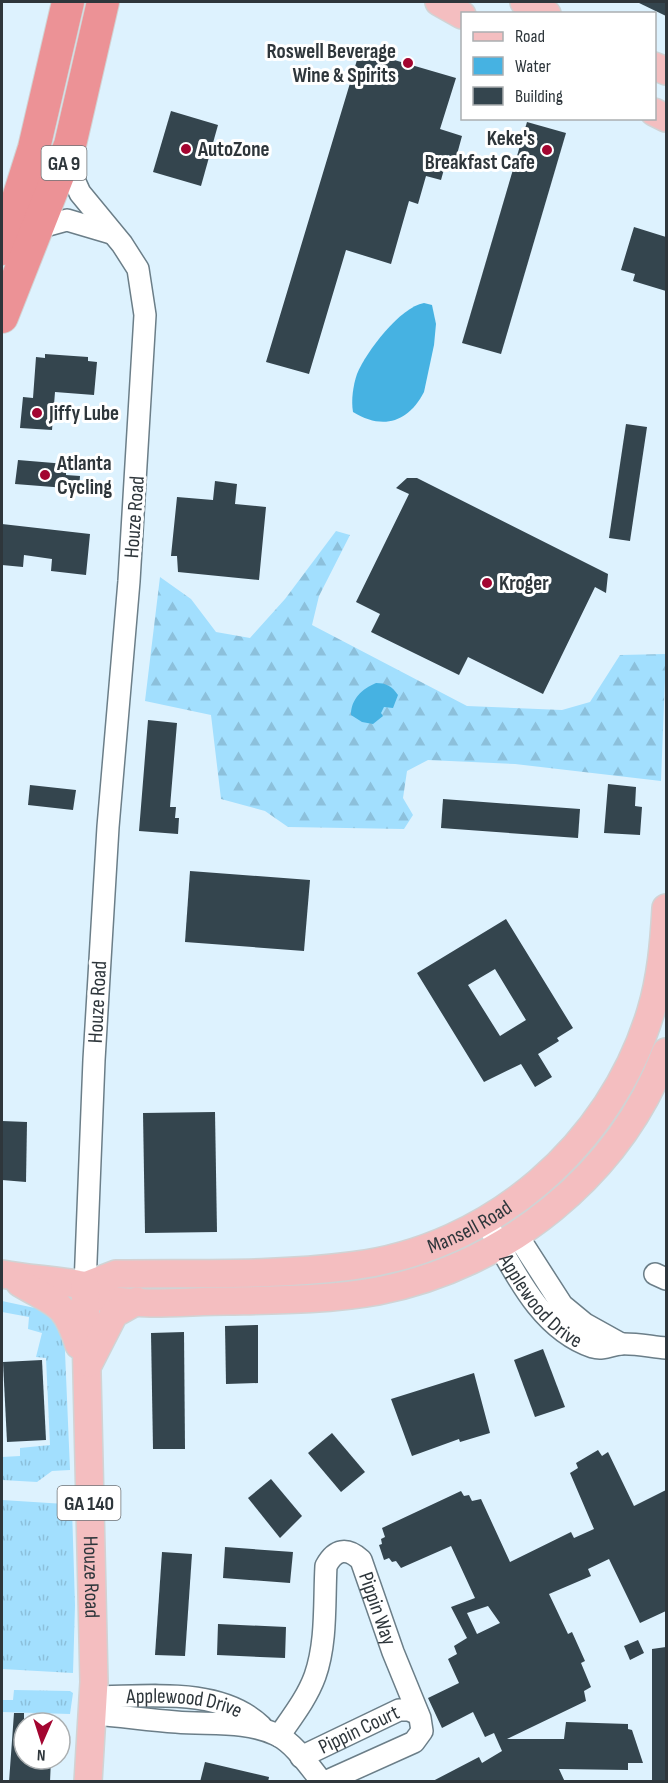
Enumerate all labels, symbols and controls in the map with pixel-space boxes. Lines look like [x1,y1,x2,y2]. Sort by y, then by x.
legend [461,12,656,120]
text: Road [515,26,545,47]
place label: Roswell Beverage Wine & Spirits [267,39,396,88]
marker: Roswell Beverage Wine & Spirits [401,56,415,70]
text: Water [515,56,551,77]
text: Building [515,86,563,107]
place label: Keke's Breakfast Cafe [425,126,535,175]
place label: AutoZone [197,137,270,162]
marker: AutoZone [179,142,193,156]
marker: Keke's Breakfast Cafe [540,143,554,157]
road number: GA 9 [42,146,86,180]
place label: Jiffy Lube [48,401,119,426]
marker: Jiffy Lube [30,406,44,420]
place label: Atlanta Cycling [56,451,112,500]
marker: Atlanta Cycling [38,468,52,482]
street label: Houze Road [119,475,150,559]
place label: Kroger [499,571,549,596]
marker: Kroger [480,576,494,590]
street label: Houze Road [83,960,112,1044]
street label: Mansell Road [424,1195,517,1259]
street label: Applewood Drive [493,1249,586,1354]
road number: GA 140 [58,1486,121,1520]
street label: Houze Road [78,1536,105,1618]
street label: Pippin Way [353,1569,402,1648]
street label: Applewood Drive [125,1684,246,1723]
street label: Pippin Court [314,1700,403,1760]
north arrow [12,1711,72,1771]
text: N [37,1745,46,1764]

